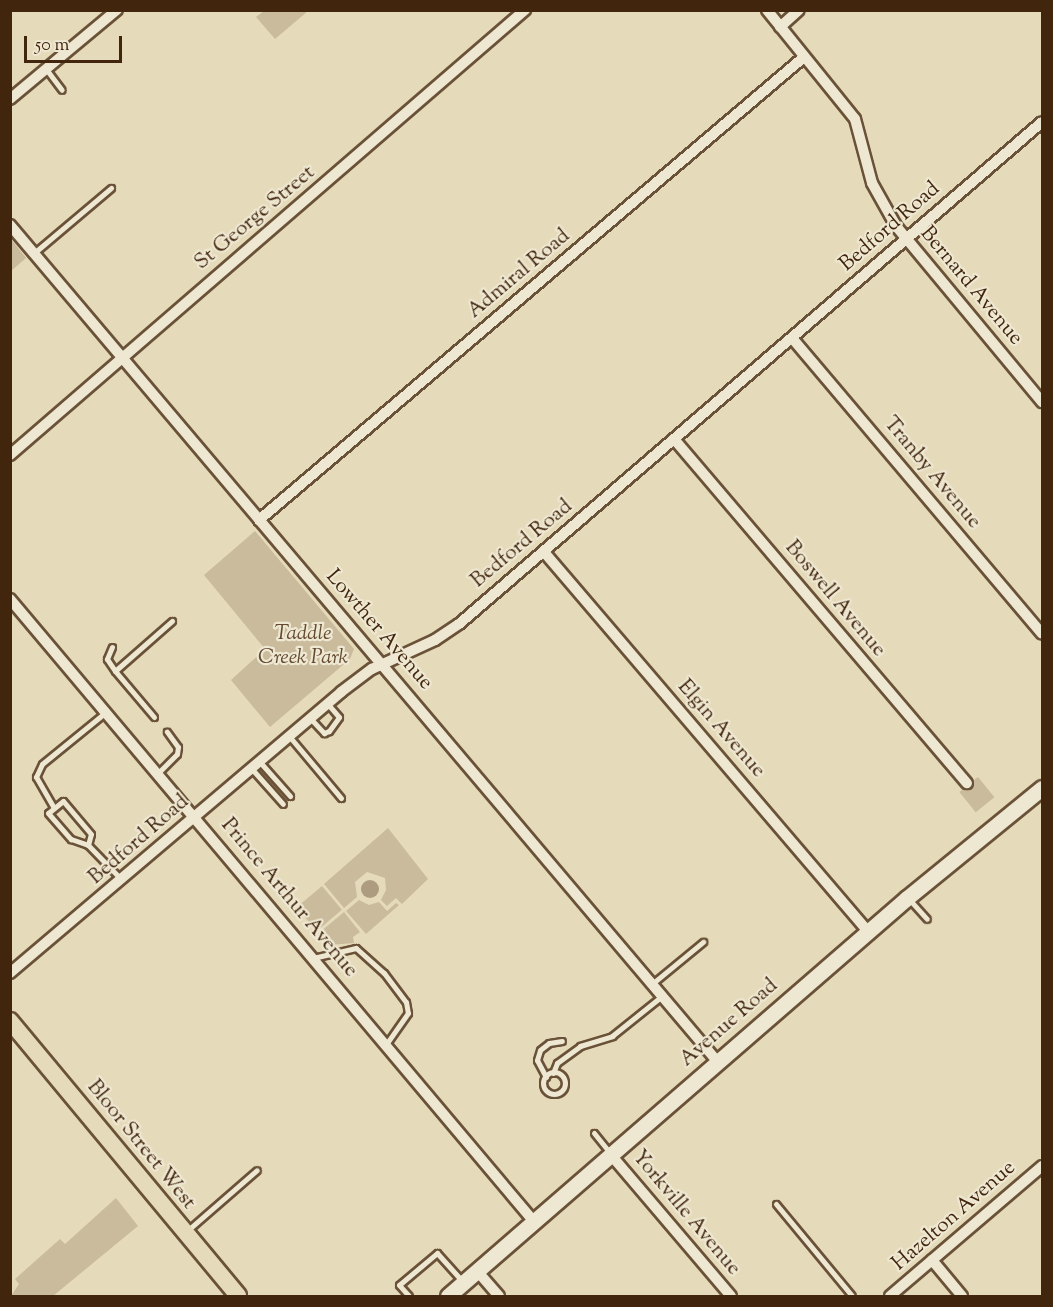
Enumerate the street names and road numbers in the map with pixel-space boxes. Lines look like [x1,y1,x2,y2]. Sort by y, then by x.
street label: St George Street [190,160,320,276]
street label: Bedford Road [835,177,945,277]
street label: Bernard Avenue [914,222,1028,350]
street label: Admiral Road [463,224,575,324]
street label: Tranby Avenue [878,412,986,534]
street label: Bedford Road [466,494,578,594]
street label: Boswell Avenue [779,536,891,662]
street label: Lowther Avenue [320,565,438,695]
street label: Elgin Avenue [672,675,770,783]
street label: Bedford Road [84,790,194,890]
street label: Prince Arthur Avenue [215,813,363,983]
street label: Avenue Road [675,974,783,1072]
street label: Bloor Street West [81,1075,201,1215]
street label: Yorkville Avenue [626,1145,746,1281]
street label: Hazelton Avenue [887,1156,1021,1276]

